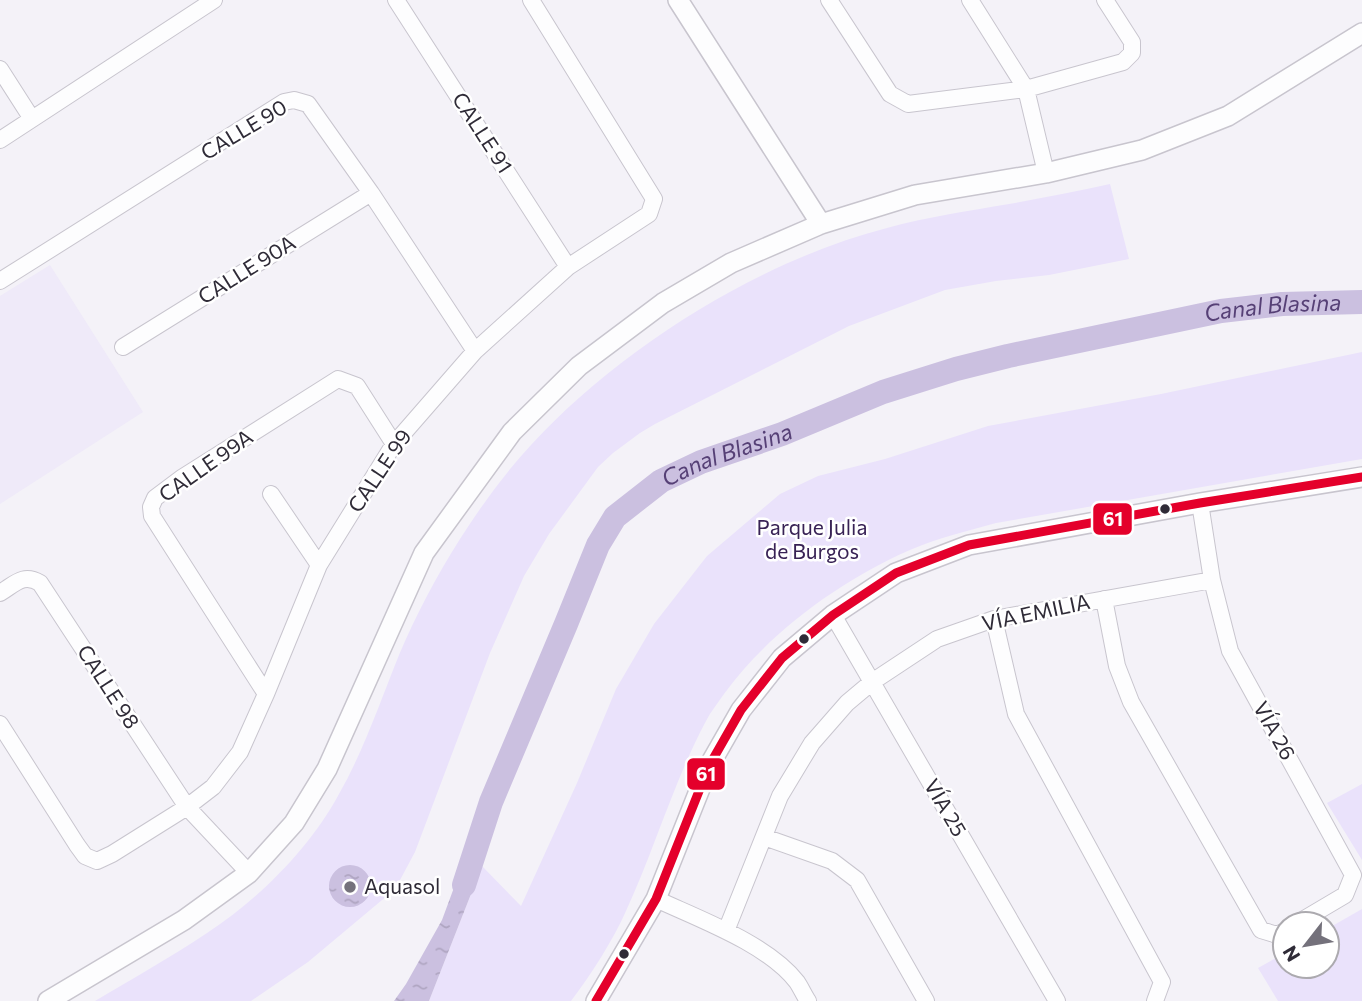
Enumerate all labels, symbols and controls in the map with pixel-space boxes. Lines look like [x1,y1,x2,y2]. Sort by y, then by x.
street label: CALLE 91 [448,87,519,177]
street label: CALLE 90 [196,93,291,164]
street label: CALLE 90A [193,229,299,308]
water label: Canal Blasina [1201,288,1342,327]
water label: Canal Blasina [657,416,796,492]
street label: CALLE 99A [153,423,257,506]
street label: CALLE 99 [342,424,416,516]
line badge: 61 [1092,502,1133,536]
unlabelled marker [1158,502,1172,516]
text: 61 [1103,507,1123,530]
park label: Parque Julia de Burgos [757,514,867,563]
street label: VÍA EMILIA [979,588,1092,635]
unlabelled marker [797,632,811,646]
street label: CALLE 98 [73,640,146,733]
street label: VÍA 26 [1249,697,1302,764]
line badge: 61 [686,757,726,791]
text: 61 [696,762,716,785]
street label: VÍA 25 [920,774,973,841]
place label: Aquasol [364,873,440,898]
marker: Aquasol [342,879,358,895]
north arrow [1271,910,1341,980]
text: N [1277,942,1305,966]
unlabelled marker [617,947,631,961]

